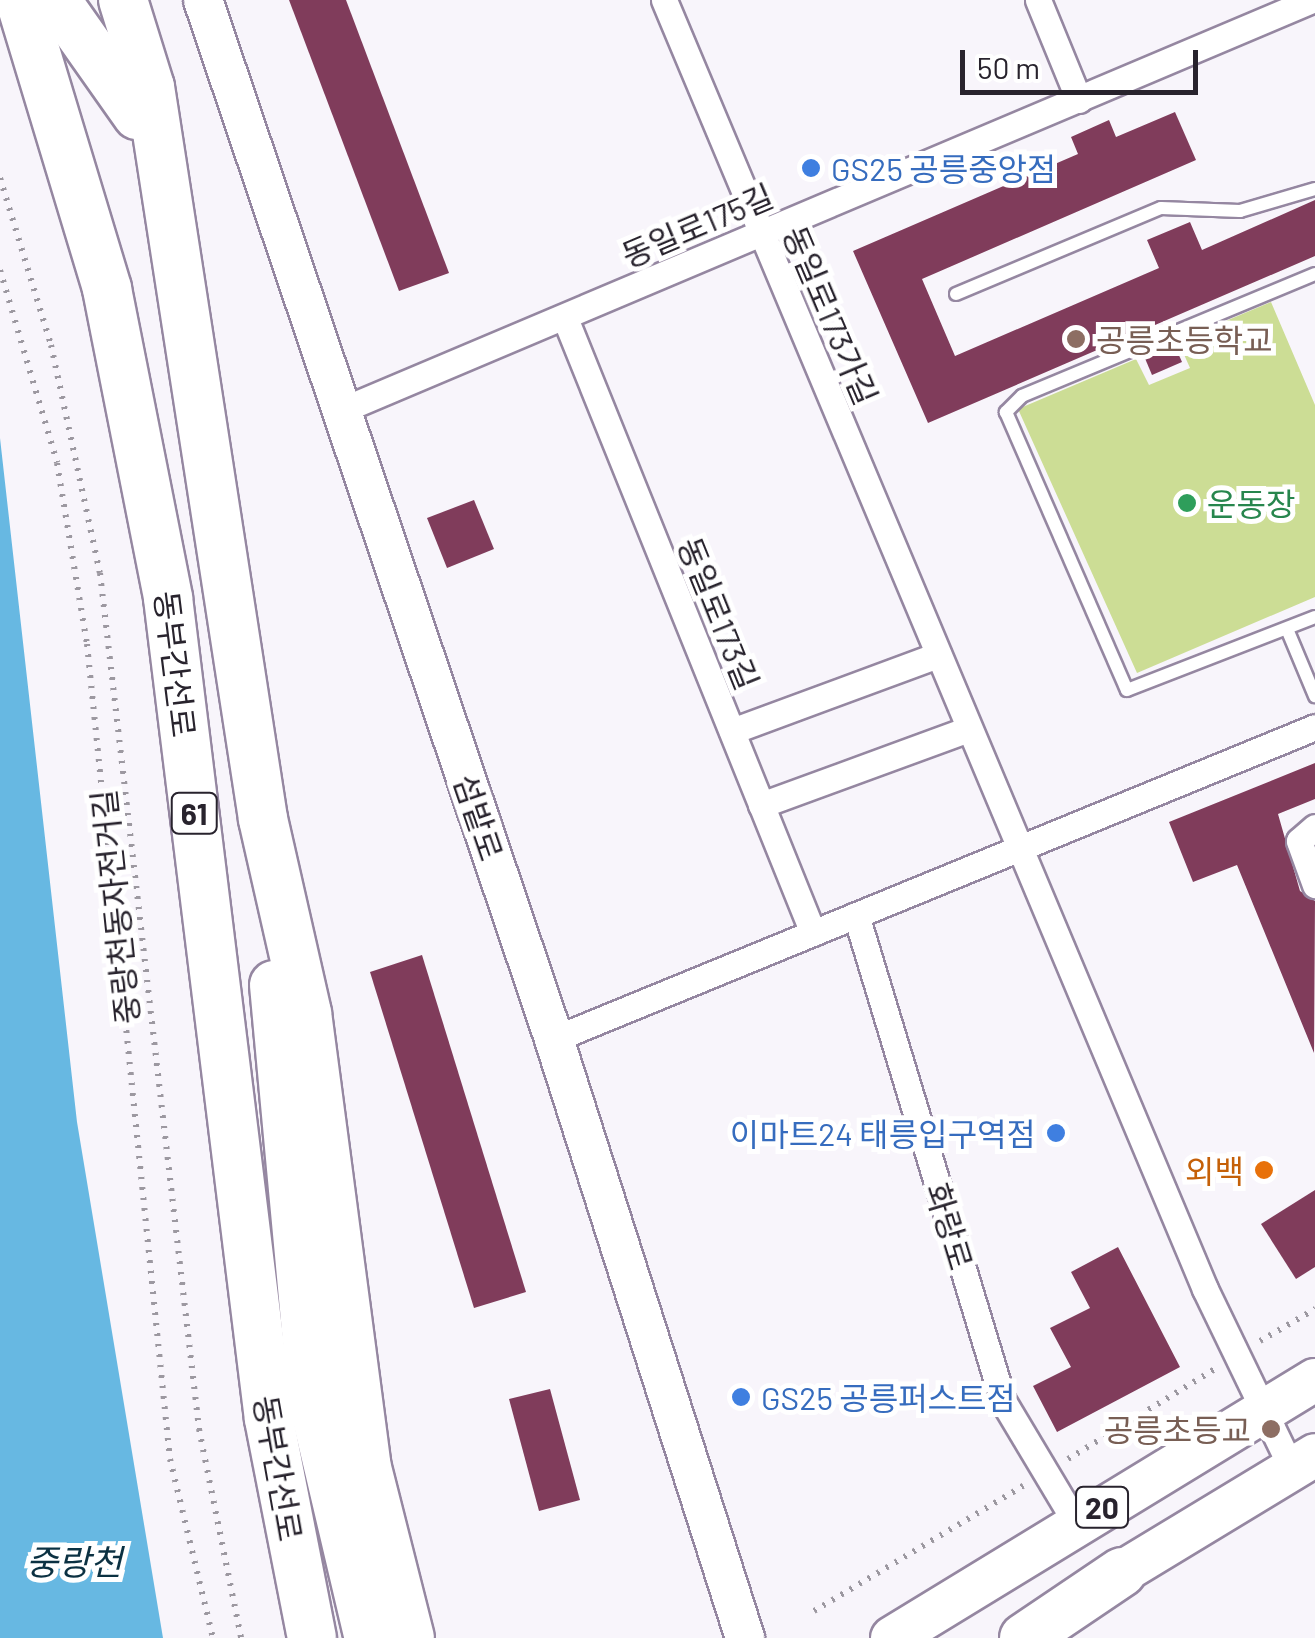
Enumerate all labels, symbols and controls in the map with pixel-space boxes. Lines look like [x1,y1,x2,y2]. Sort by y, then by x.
scale bar [965,30,1202,92]
text: 50 m [977,49,1040,85]
place label: GS25 공릉중앙점 [831,149,1057,187]
marker: GS25 공릉중앙점 [800,157,822,179]
street label: 동일로175길 [616,176,778,274]
street label: 동일로173가길 [776,220,886,410]
place label: 공릉초등학교 [1096,320,1273,358]
marker: 공릉초등학교 [1065,328,1087,350]
place label: 운동장 [1207,484,1295,522]
marker: 운동장 [1176,492,1198,514]
street label: 동일로173길 [671,531,767,695]
street label: 동부간선로 [148,589,204,739]
street label: 섬밭로 [446,769,512,865]
street label: 중랑천동자전거길 [84,788,146,1026]
road number: 61 [169,788,219,838]
place label: 이마트24 태릉입구역점 [730,1114,1036,1152]
marker: 이마트24 태릉입구역점 [1045,1122,1067,1144]
place label: 외백 [1185,1151,1244,1189]
marker: 외백 [1253,1159,1275,1181]
street label: 화랑로 [919,1178,981,1274]
place label: GS25 공릉퍼스트점 [761,1378,1016,1416]
marker: GS25 공릉퍼스트점 [730,1386,752,1408]
street label: 동부간선로 [247,1392,311,1544]
place label: 공릉초등교 [1104,1410,1251,1448]
marker: 공릉초등교 [1260,1418,1282,1440]
road number: 20 [1074,1482,1130,1532]
water label: 중랑천 [26,1540,122,1582]

